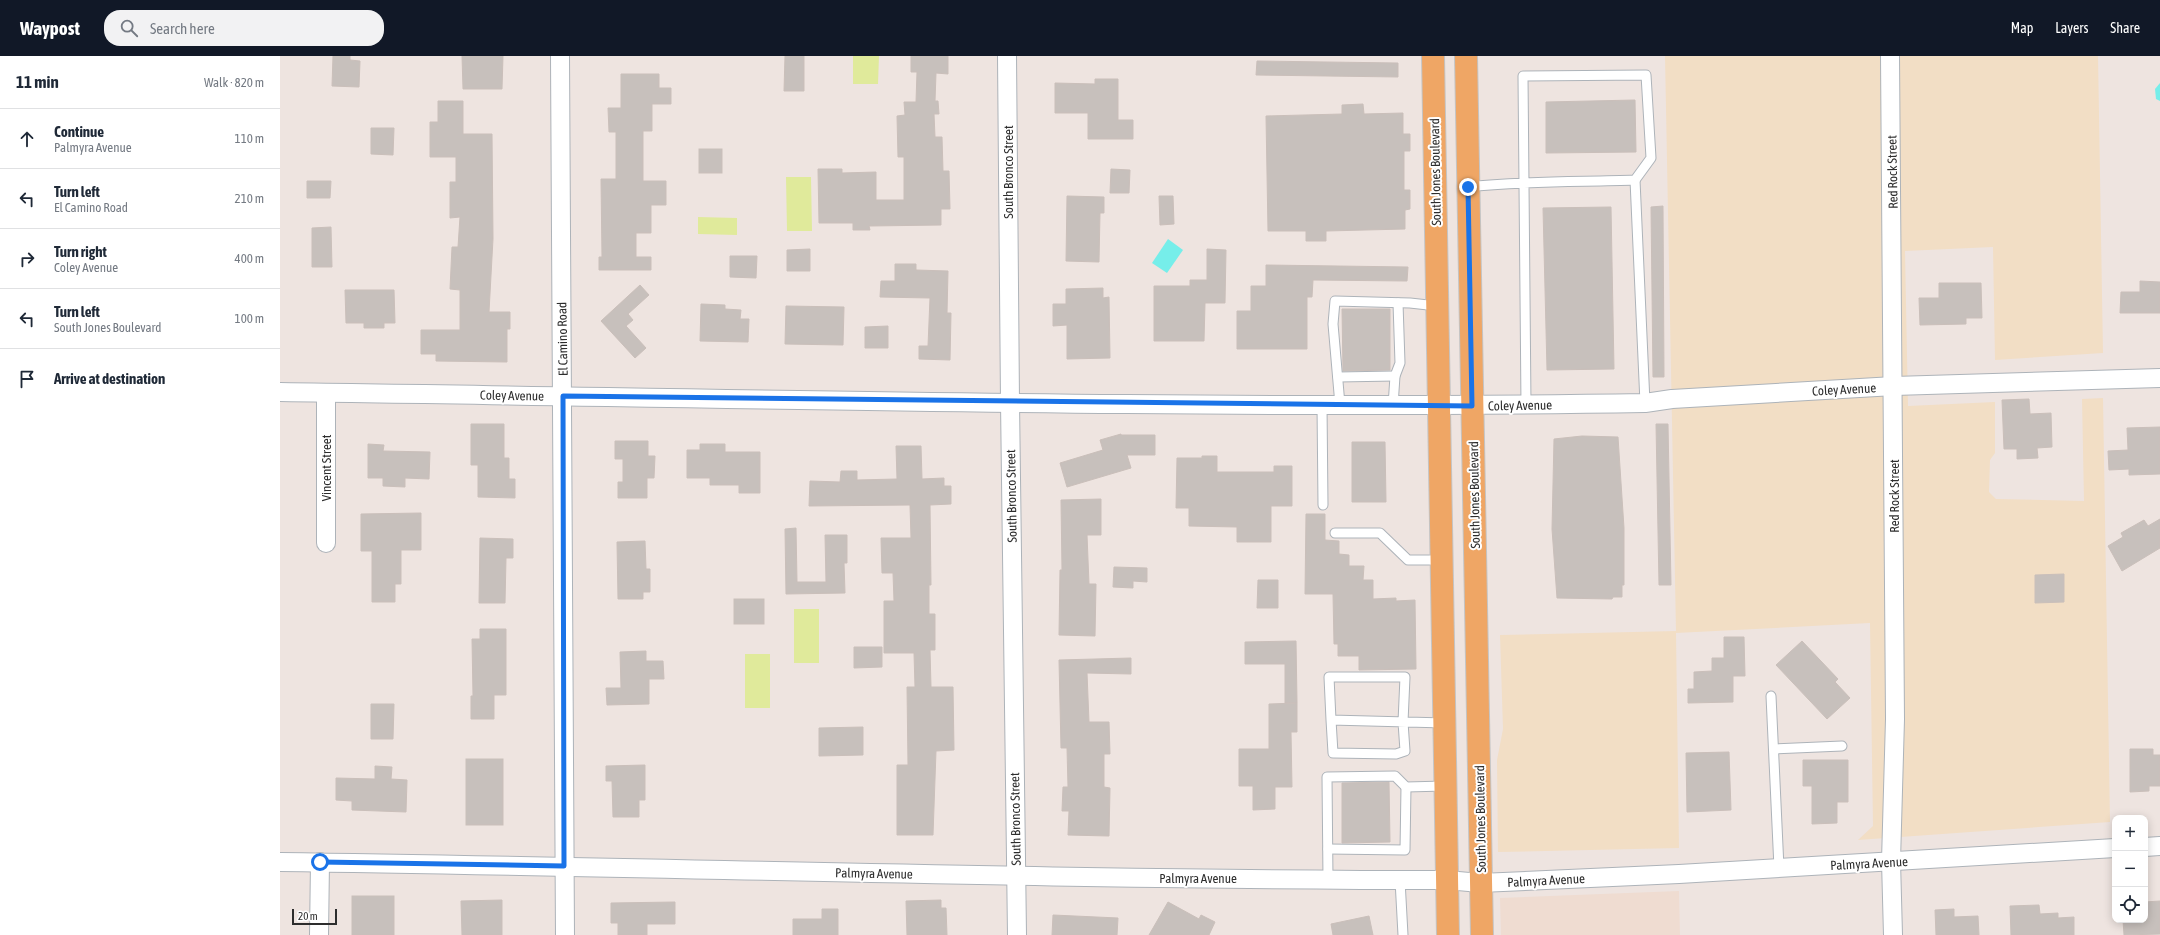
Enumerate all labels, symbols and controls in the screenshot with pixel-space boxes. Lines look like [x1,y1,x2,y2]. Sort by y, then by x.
search box [104,10,384,46]
text: Waypost [20,17,80,39]
icon: search [118,17,140,39]
text: Search here [150,20,215,37]
text: Map [2011,20,2033,36]
text: Layers [2055,20,2088,36]
text: Share [2110,20,2140,36]
text: 11 min [16,72,59,92]
text: Walk · 820 m [204,75,264,90]
street label: South Jones Boulevard [1427,118,1444,226]
text: Continue [54,123,104,140]
street label: South Bronco Street [1001,125,1016,219]
icon: ahead [16,128,38,150]
text: 110 m [235,131,264,146]
street label: Red Rock Street [1884,135,1901,209]
text: Palmyra Avenue [54,140,132,155]
route end [1459,178,1477,196]
text: Turn left [54,183,100,200]
icon: left [16,188,38,210]
text: 210 m [235,191,264,206]
text: El Camino Road [54,200,128,215]
text: Turn right [54,243,107,260]
icon: right [16,248,38,270]
text: 400 m [235,251,264,266]
text: Coley Avenue [54,260,118,275]
street label: El Camino Road [554,302,571,376]
text: Turn left [54,303,100,320]
icon: left [16,308,38,330]
text: 100 m [235,311,264,326]
text: South Jones Boulevard [54,320,161,335]
icon: arrive [16,368,38,390]
text: Arrive at destination [54,370,165,387]
street label: Coley Avenue [1812,380,1877,399]
street label: Coley Avenue [480,387,544,404]
street label: Coley Avenue [1488,397,1552,414]
street label: Vincent Street [319,434,334,501]
street label: South Jones Boulevard [1466,441,1483,549]
street label: South Bronco Street [1003,449,1020,543]
street label: Red Rock Street [1887,459,1902,533]
street label: South Jones Boulevard [1472,765,1489,873]
street label: South Bronco Street [1007,772,1024,866]
map controls [2112,815,2148,923]
button: + [2112,815,2148,851]
button: − [2112,851,2148,887]
route start [311,853,329,871]
street label: Palmyra Avenue [1830,854,1908,873]
street label: Palmyra Avenue [835,865,913,882]
street label: Palmyra Avenue [1159,871,1237,886]
street label: Palmyra Avenue [1507,871,1585,890]
button: locate [2112,887,2148,923]
scale bar [292,907,337,926]
text: 20 m [298,910,318,922]

